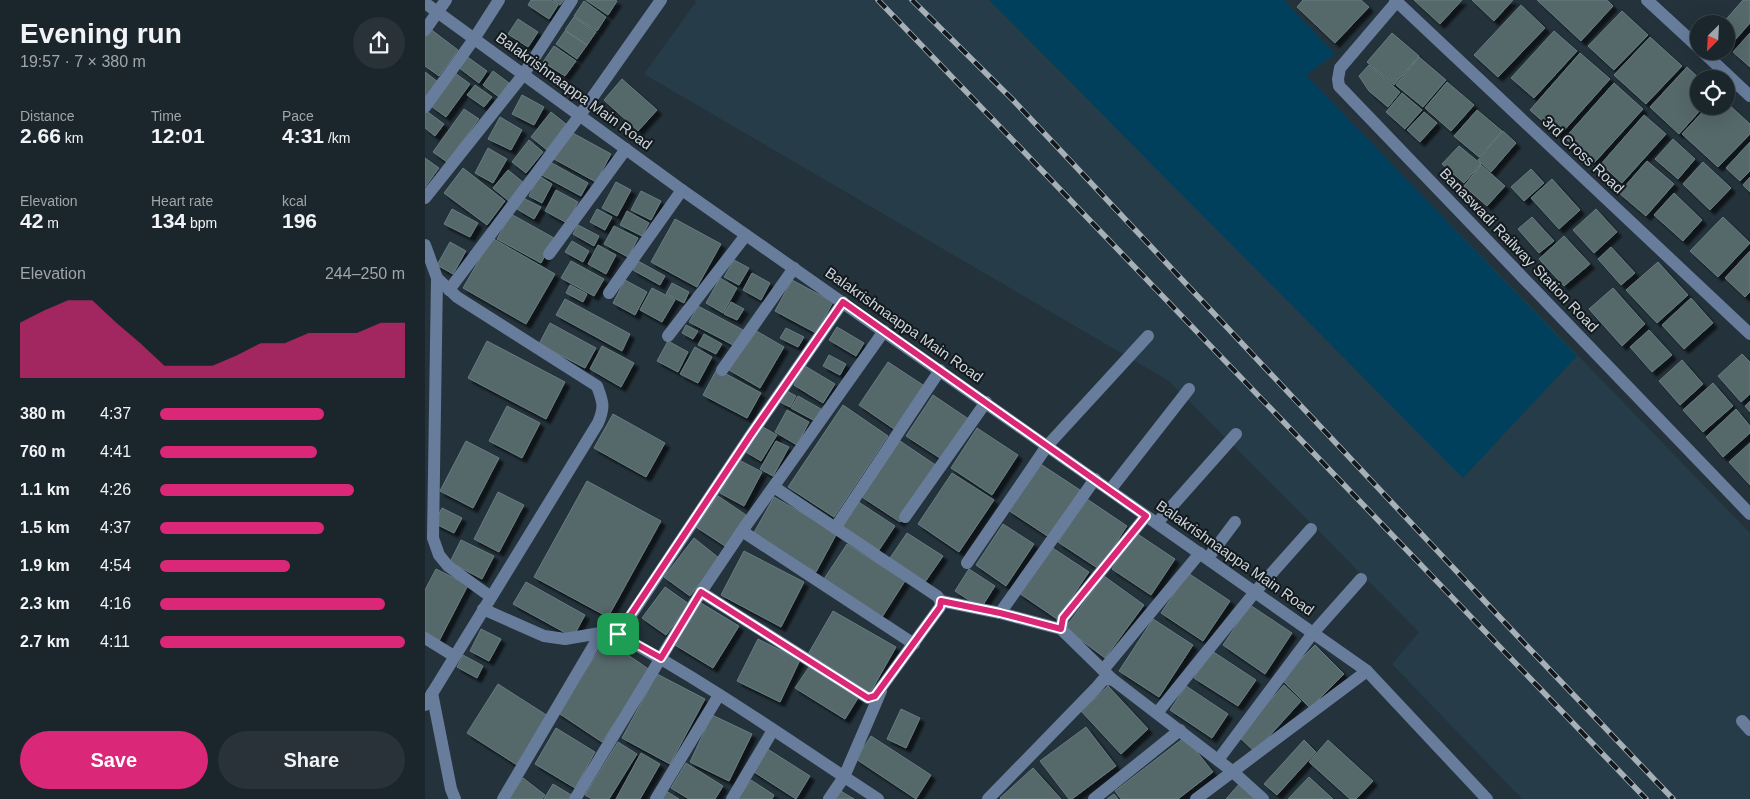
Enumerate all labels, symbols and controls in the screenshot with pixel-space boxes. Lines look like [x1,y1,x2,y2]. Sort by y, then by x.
north arrow [1690,15,1735,60]
map controls [1690,15,1735,115]
button: share [353,17,405,69]
text: Evening run [20,18,182,49]
street label: Balakrishnaappa Main Road [493,28,656,153]
text: 19:57 · 7 × 380 m [20,53,146,70]
button: locate [1690,70,1735,115]
text: Distance [20,108,74,124]
text: Time [151,108,182,124]
text: Pace [282,108,314,124]
street label: 3rd Cross Road [1539,113,1628,197]
text: 2.66 [20,124,61,147]
text: 12:01 [151,124,205,147]
text: 4:31 [282,124,324,147]
text: km [61,130,83,146]
text: /km [324,130,350,146]
street label: Banaswadi Railway Station Road [1436,164,1602,335]
text: Elevation [20,193,78,209]
text: Heart rate [151,193,213,209]
text: kcal [282,193,307,209]
text: 42 [20,209,43,232]
text: 134 [151,209,186,232]
text: 196 [282,209,317,232]
text: m [43,215,59,231]
text: bpm [186,215,217,231]
street label: Balakrishnaappa Main Road [822,264,986,386]
text: Elevation [20,265,86,282]
text: 244–250 m [325,265,405,282]
text: 380 m [20,405,65,422]
text: 4:37 [100,405,131,422]
text: 760 m [20,443,65,460]
text: 4:41 [100,443,131,460]
text: 1.1 km [20,481,70,498]
text: 4:26 [100,481,131,498]
street label: Balakrishnaappa Main Road [1153,497,1317,619]
text: 1.5 km [20,519,70,536]
text: 4:37 [100,519,131,536]
text: 1.9 km [20,557,70,574]
text: 4:54 [100,557,131,574]
text: 2.3 km [20,595,70,612]
text: 4:16 [100,595,131,612]
pin [597,613,639,655]
icon: arrive [604,620,632,648]
text: 2.7 km [20,633,70,650]
text: 4:11 [100,633,130,650]
button: Save [20,731,208,789]
button: Share [218,731,405,789]

